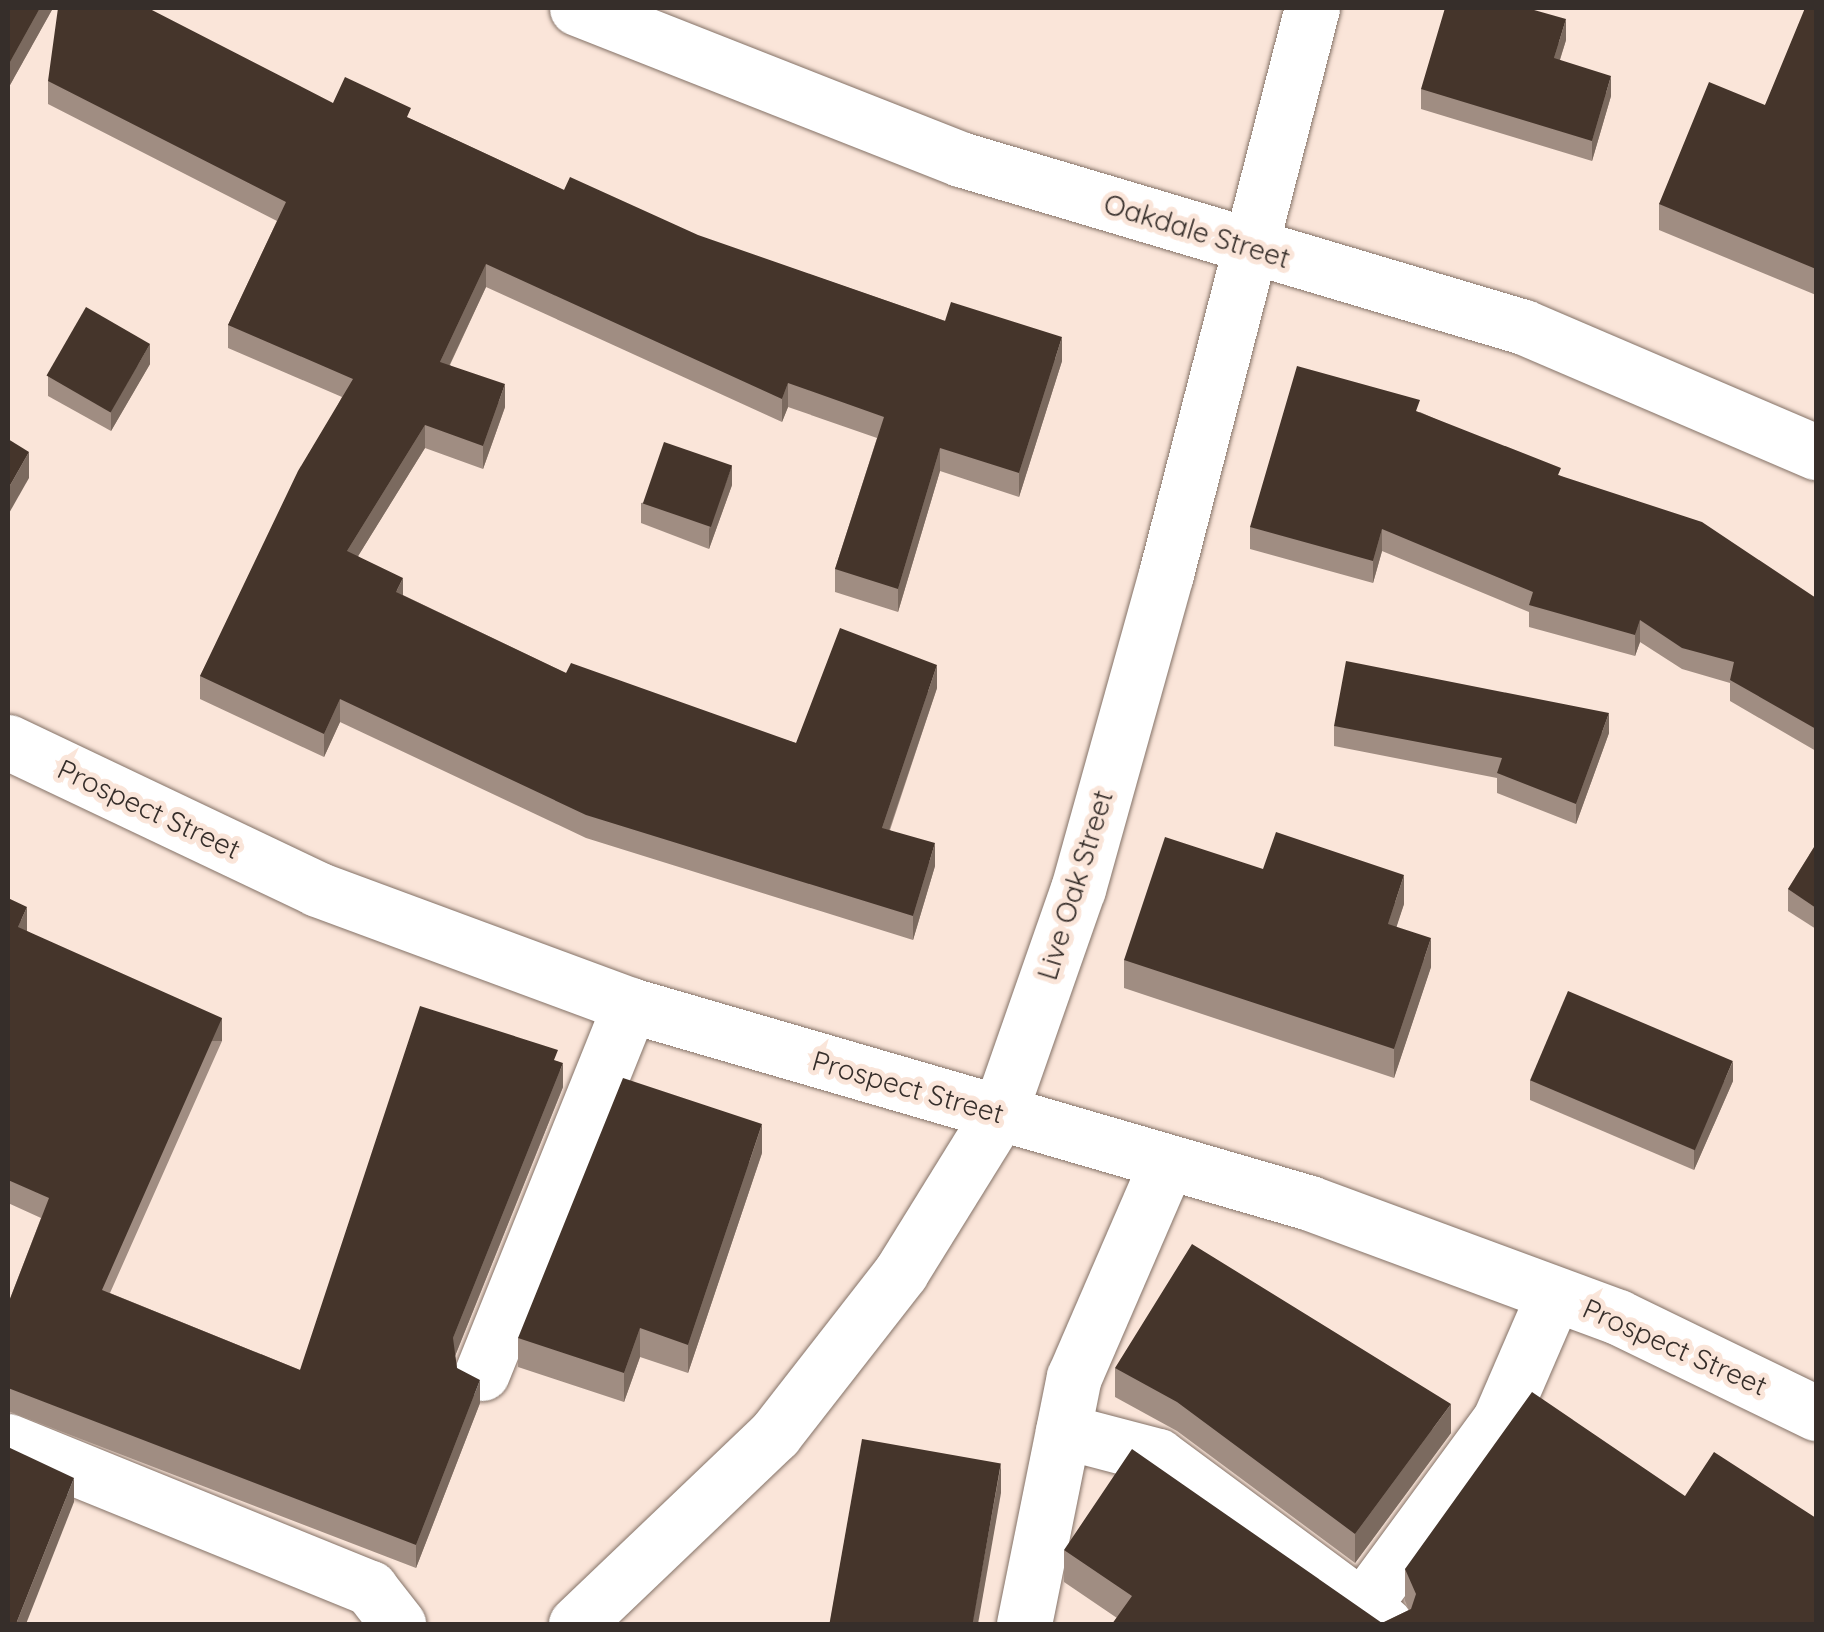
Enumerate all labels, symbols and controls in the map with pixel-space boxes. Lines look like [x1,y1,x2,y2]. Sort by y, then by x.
street label: Oakdale Street [1100,187,1294,275]
street label: Prospect Street [52,752,246,866]
street label: Live Oak Street [1030,786,1120,984]
street label: Prospect Street [808,1044,1008,1130]
street label: Prospect Street [1578,1291,1772,1403]

